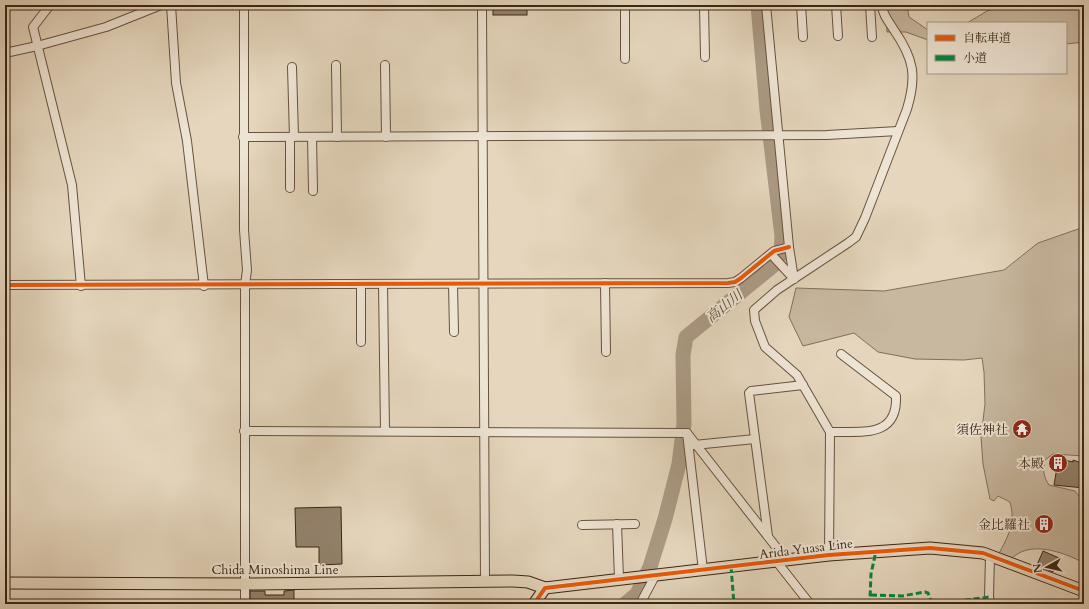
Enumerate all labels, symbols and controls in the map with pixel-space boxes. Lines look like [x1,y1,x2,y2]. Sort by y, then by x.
legend [927,22,1067,74]
text: 自転車道 [963,30,1011,46]
text: 小道 [963,50,987,66]
water label: 高山川 [702,285,748,327]
temple icon: 須佐神社 [1011,418,1033,440]
place label: 須佐神社 [956,421,1008,439]
building icon: 本殿 [1047,452,1069,474]
place label: 本殿 [1018,455,1044,473]
building icon: 金比羅社 [1033,513,1055,535]
place label: 金比羅社 [978,516,1030,534]
street label: Arida Yuasa Line [758,534,854,564]
north arrow [1027,547,1067,587]
street label: Chida Minoshima Line [211,561,339,579]
text: N [1029,562,1046,574]

